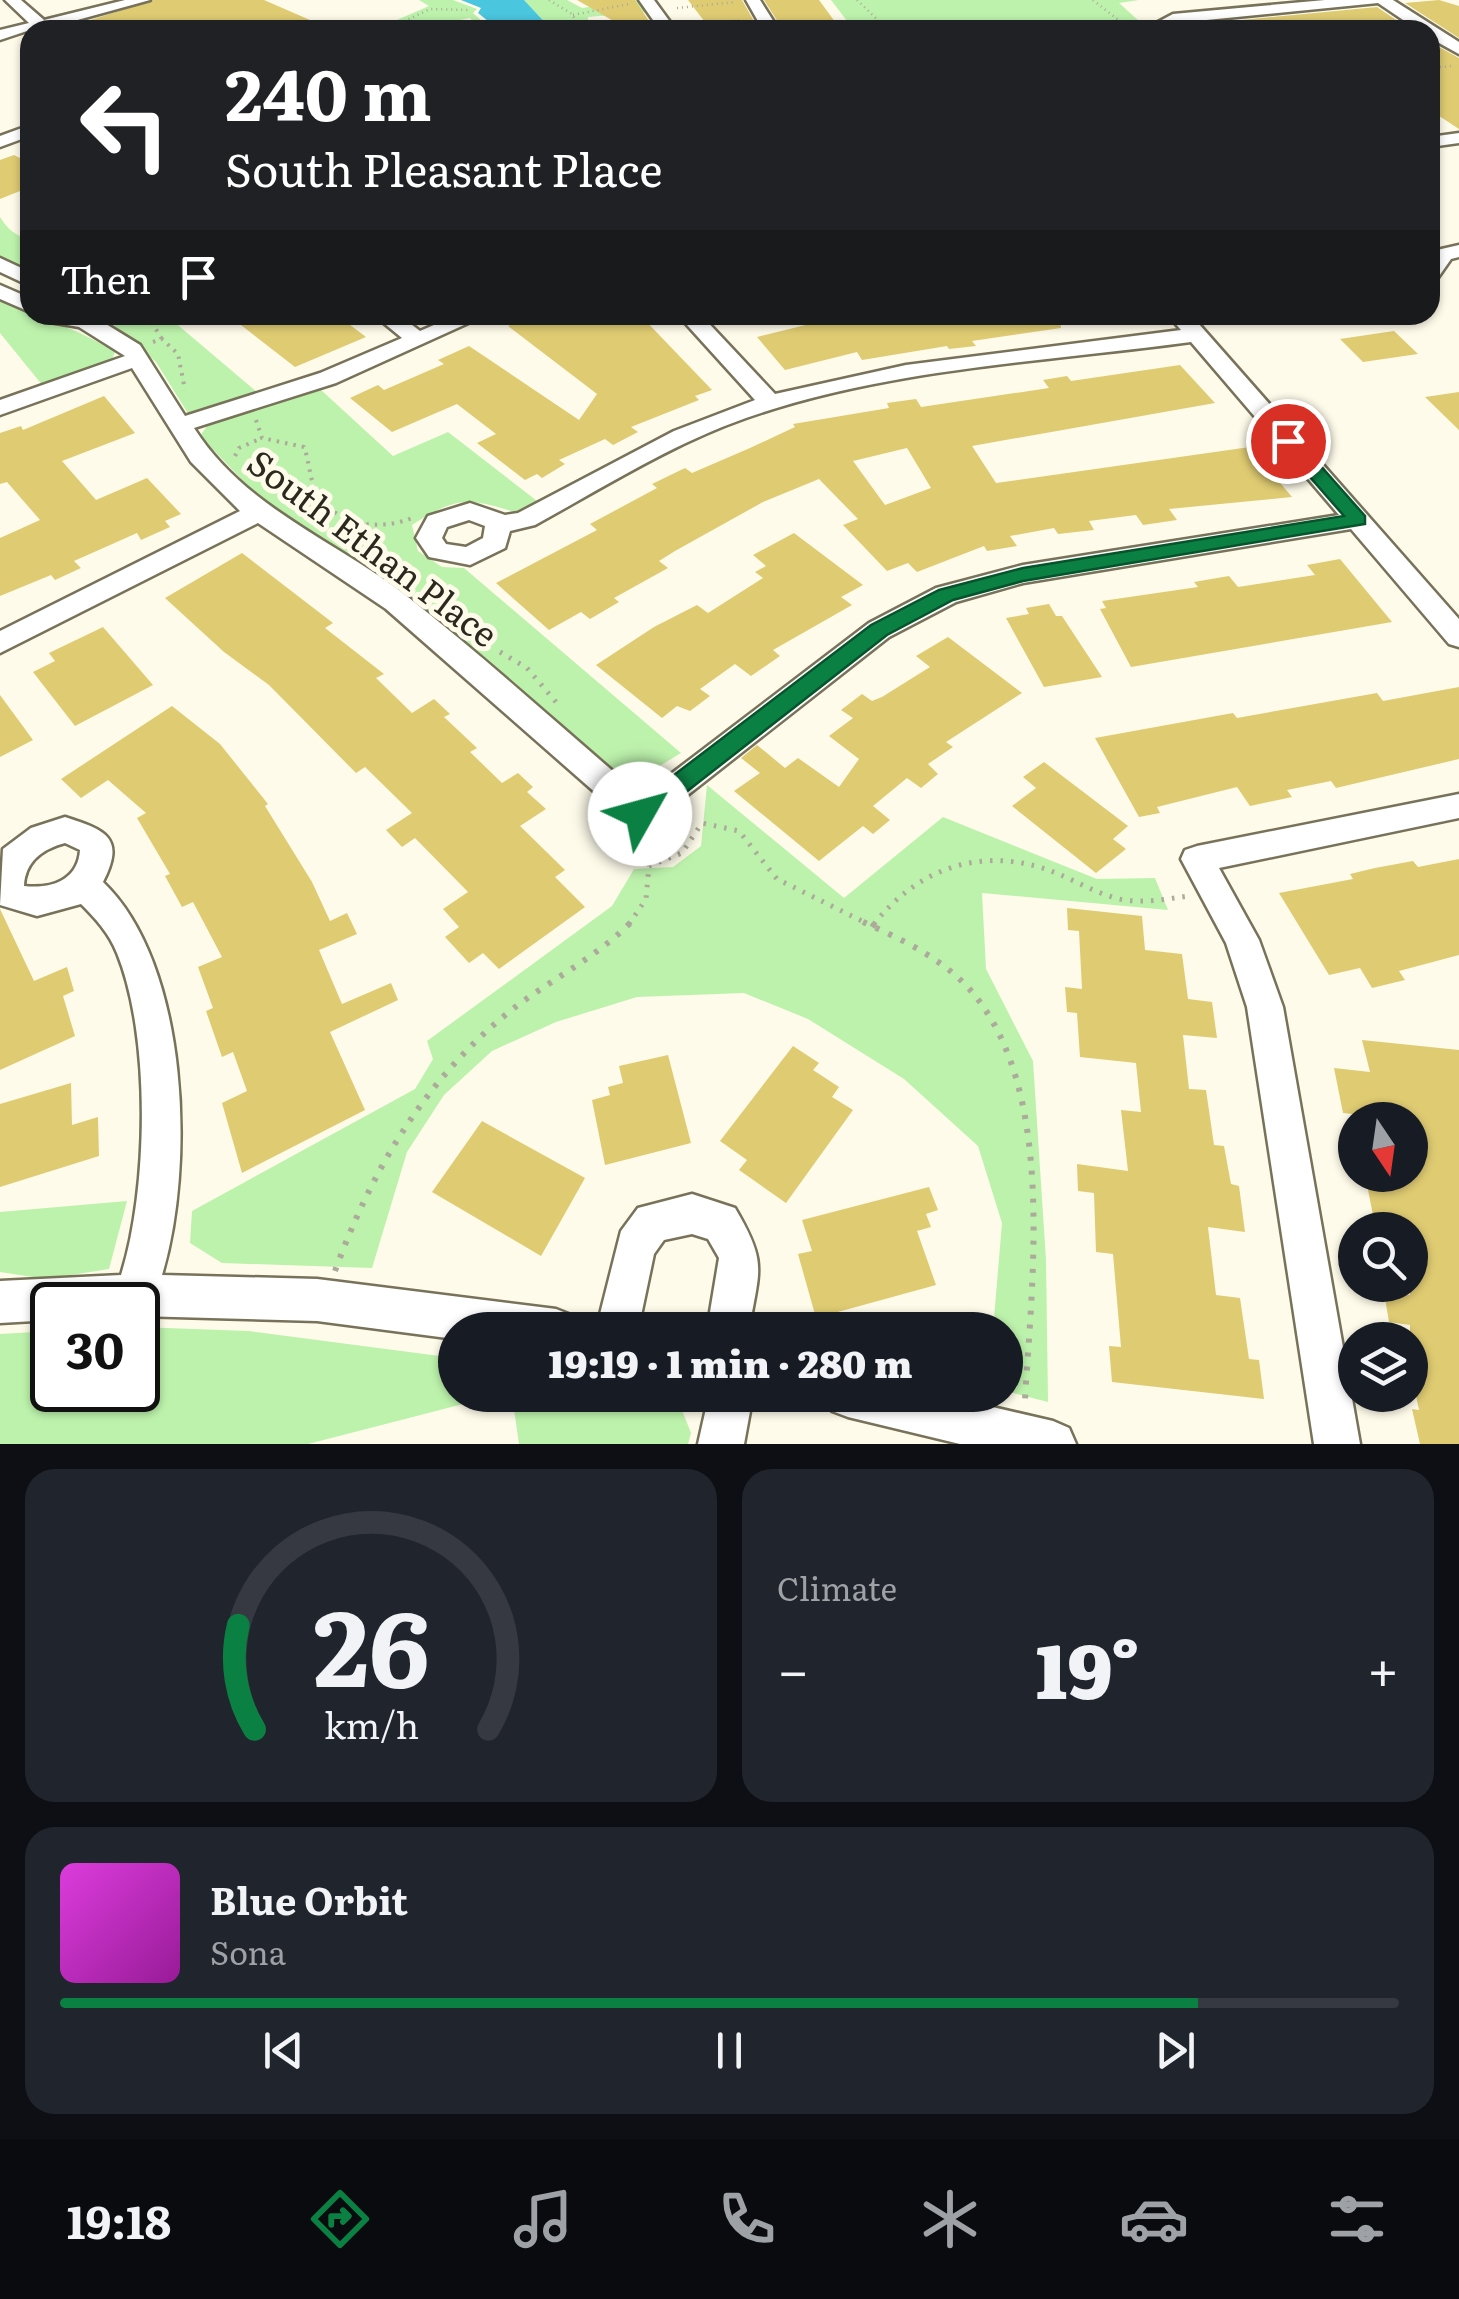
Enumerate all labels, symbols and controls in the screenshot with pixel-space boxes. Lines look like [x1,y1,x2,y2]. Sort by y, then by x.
text: 240 m [225,39,432,143]
icon: left [60,60,190,190]
text: South Pleasant Place [225,134,663,201]
text: Then [60,249,151,306]
icon: arrive [171,250,226,305]
pin [1246,399,1331,484]
icon: arrive [1261,414,1316,469]
street label: South Ethan Place [238,435,510,658]
position arrow [588,762,692,866]
north arrow [1338,1102,1428,1192]
map controls [1338,1102,1428,1412]
button: search [1338,1212,1428,1302]
speed limit sign: 30 [30,1282,160,1412]
button: layers [1338,1322,1428,1412]
text: 19:19 · 1 min · 280 m [549,1333,912,1390]
text: Climate [777,1563,897,1611]
text: 26 [313,1565,429,1719]
text: 19° [1036,1611,1140,1722]
text: − [777,1626,809,1708]
text: + [1367,1626,1399,1708]
text: km/h [323,1697,419,1750]
text: Blue Orbit [210,1870,408,1927]
text: Sona [210,1927,286,1975]
icon: previous [256,2023,311,2078]
icon: pause [702,2023,757,2078]
icon: next [1148,2023,1203,2078]
icon: directions [305,2184,375,2254]
icon: music [508,2184,578,2254]
icon: phone [712,2184,782,2254]
icon: climate [915,2184,985,2254]
icon: car [1119,2184,1189,2254]
icon: filters [1322,2184,1392,2254]
text: 19:18 [67,2186,171,2253]

